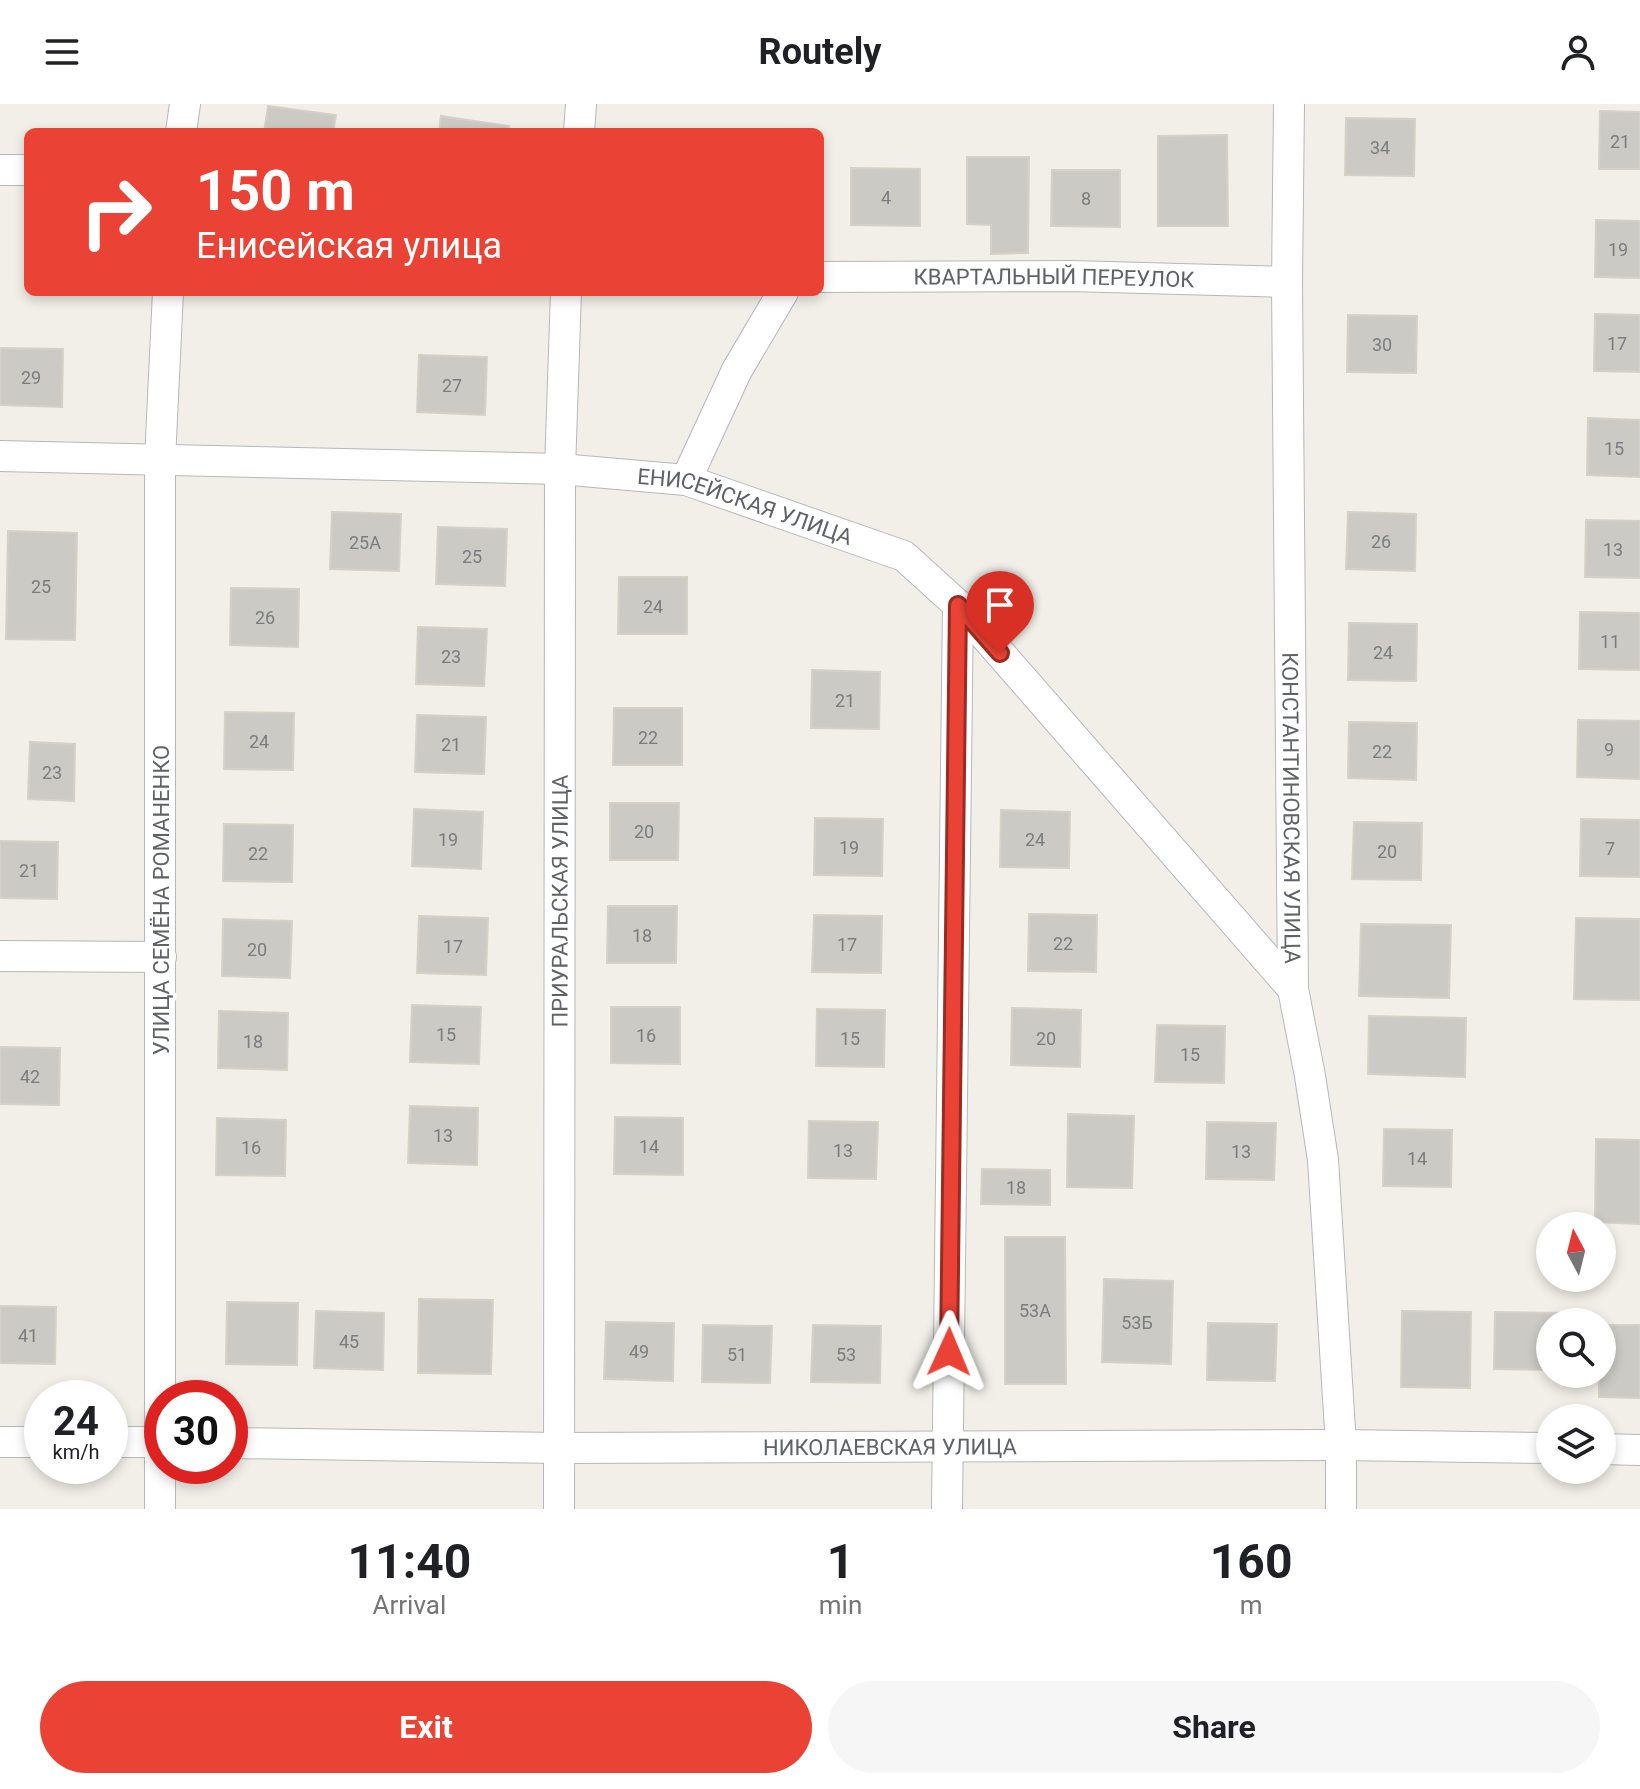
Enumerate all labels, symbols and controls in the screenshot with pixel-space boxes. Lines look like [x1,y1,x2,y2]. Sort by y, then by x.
icon: menu [40,30,84,74]
icon: person [1556,30,1600,74]
text: Routely [759,31,881,73]
house number: 21 [1610,131,1630,152]
house number: 34 [1370,137,1390,158]
text: 150 m [196,158,355,224]
icon: right [64,160,168,264]
house number: 4 [881,187,891,208]
house number: 8 [1081,188,1091,209]
text: Енисейская улица [196,225,502,267]
house number: 19 [1608,239,1628,260]
street label: КВАРТАЛЬНЫЙ ПЕРЕУЛОК [913,263,1196,292]
house number: 17 [1607,333,1627,354]
house number: 30 [1372,334,1392,355]
house number: 29 [21,367,41,388]
house number: 27 [442,375,462,396]
house number: 15 [1604,438,1624,459]
street label: ЕНИСЕЙСКАЯ УЛИЦА [636,463,856,550]
house number: 26 [1371,531,1391,552]
house number: 25А [349,532,381,553]
house number: 13 [1603,539,1623,560]
house number: 25 [462,546,482,567]
pin [966,571,1034,653]
house number: 25 [31,576,51,597]
icon: arrive [978,583,1022,627]
house number: 24 [643,596,663,617]
house number: 26 [255,607,275,628]
house number: 11 [1600,631,1620,652]
house number: 24 [1373,642,1393,663]
house number: 23 [441,646,461,667]
street label: КОНСТАНТИНОВСКАЯ УЛИЦА [1278,652,1305,965]
house number: 21 [835,690,855,711]
house number: 22 [638,727,658,748]
house number: 24 [249,731,269,752]
house number: 21 [441,734,461,755]
house number: 9 [1604,739,1614,760]
house number: 22 [1372,741,1392,762]
street label: УЛИЦА СЕМЁНА РОМАНЕНКО [149,745,174,1055]
house number: 23 [42,762,62,783]
street label: ПРИУРАЛЬСКАЯ УЛИЦА [547,774,572,1028]
house number: 20 [634,821,654,842]
house number: 19 [438,829,458,850]
house number: 24 [1025,829,1045,850]
house number: 19 [839,837,859,858]
house number: 7 [1605,838,1615,859]
house number: 20 [1377,841,1397,862]
house number: 22 [248,843,268,864]
house number: 21 [19,860,39,881]
house number: 18 [632,925,652,946]
house number: 22 [1053,933,1073,954]
house number: 17 [837,934,857,955]
house number: 17 [443,936,463,957]
house number: 20 [247,939,267,960]
house number: 15 [436,1024,456,1045]
house number: 16 [636,1025,656,1046]
house number: 15 [840,1028,860,1049]
house number: 20 [1036,1028,1056,1049]
house number: 18 [243,1031,263,1052]
house number: 15 [1180,1044,1200,1065]
house number: 42 [20,1066,40,1087]
house number: 13 [433,1125,453,1146]
house number: 14 [639,1136,659,1157]
house number: 16 [241,1137,261,1158]
house number: 13 [833,1140,853,1161]
house number: 13 [1231,1141,1251,1162]
house number: 14 [1407,1148,1427,1169]
house number: 18 [1006,1177,1026,1198]
north arrow [1536,1212,1616,1292]
map controls [1536,1212,1616,1484]
house number: 53А [1019,1300,1051,1321]
button: search [1536,1308,1616,1388]
position arrow [907,1310,991,1394]
house number: 53Б [1121,1312,1153,1333]
house number: 41 [18,1325,38,1346]
house number: 45 [339,1331,359,1352]
house number: 49 [629,1341,649,1362]
house number: 51 [727,1344,747,1365]
house number: 53 [836,1344,856,1365]
speed limit sign: 30 [144,1380,248,1484]
text: 24 [53,1398,99,1445]
button: layers [1536,1404,1616,1484]
street label: НИКОЛАЕВСКАЯ УЛИЦА [763,1434,1018,1460]
text: km/h [53,1440,99,1464]
text: 11:40 [348,1533,471,1590]
text: 1 [827,1533,854,1590]
text: 160 [1210,1533,1292,1590]
text: Arrival [373,1590,446,1620]
text: min [819,1590,862,1620]
text: m [1240,1590,1263,1620]
button: Exit [40,1681,812,1773]
button: Share [828,1681,1600,1773]

